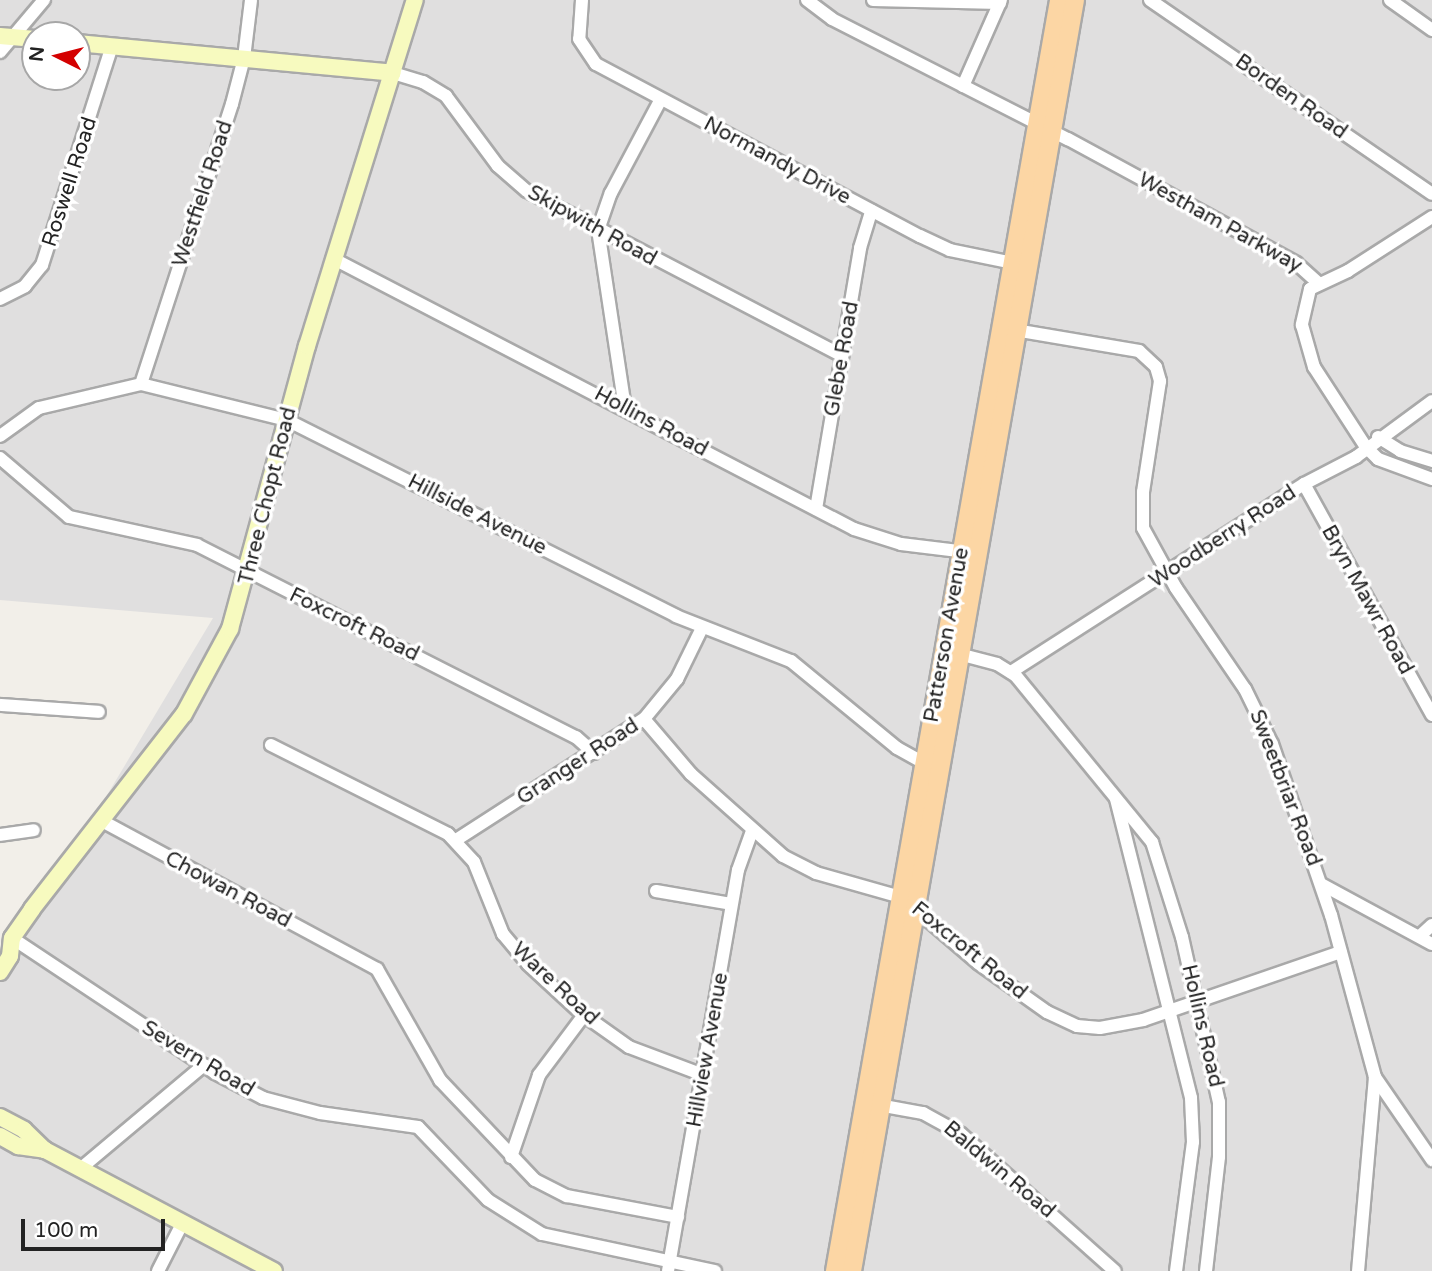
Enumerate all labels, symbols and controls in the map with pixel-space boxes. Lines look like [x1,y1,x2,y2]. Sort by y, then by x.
north arrow [21,21,91,91]
text: N [25,45,49,63]
street label: Borden Road [1230,49,1352,145]
street label: Normandy Drive [699,112,855,210]
street label: Roswell Road [37,114,103,250]
street label: Westfield Road [168,118,238,270]
street label: Westham Parkway [1134,167,1306,279]
street label: Skipwith Road [523,180,661,272]
street label: Glebe Road [819,300,865,418]
street label: Hollins Road [590,382,712,462]
street label: Three Chopt Road [234,405,302,587]
street label: Hillside Avenue [403,469,551,561]
street label: Woodberry Road [1145,480,1301,594]
street label: Bryn Mawr Road [1316,521,1418,679]
street label: Patterson Avenue [919,546,975,724]
street label: Foxcroft Road [285,583,423,667]
street label: Sweetbriar Road [1244,706,1326,870]
street label: Granger Road [512,713,644,811]
street label: Chowan Road [161,846,295,934]
street label: Foxcroft Road [906,897,1032,1005]
street label: Ware Road [506,937,604,1031]
street label: Hollins Road [1176,962,1228,1090]
street label: Hillview Avenue [682,971,734,1129]
street label: Severn Road [137,1016,259,1102]
street label: Baldwin Road [938,1116,1060,1224]
scale bar [24,1204,168,1248]
text: 100 m [34,1218,98,1243]

